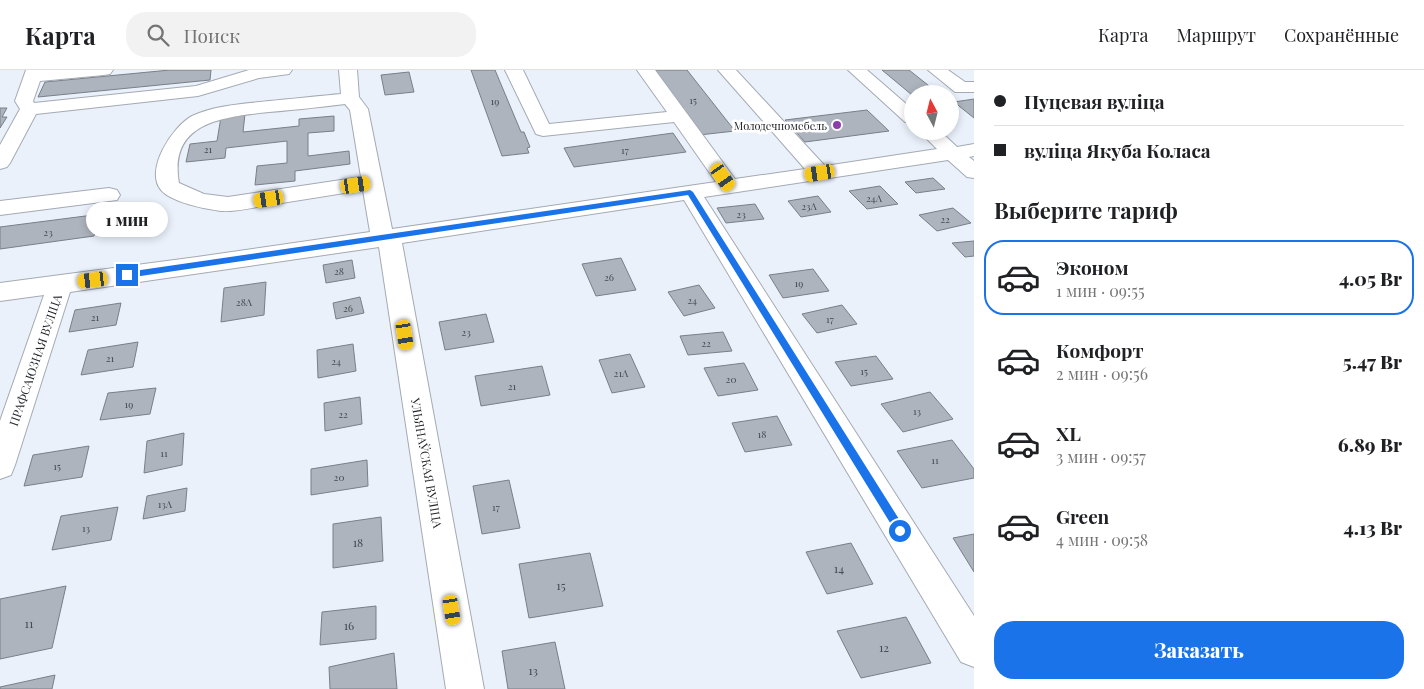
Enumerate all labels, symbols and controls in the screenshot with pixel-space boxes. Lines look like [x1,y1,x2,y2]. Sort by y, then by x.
search box [126,12,476,57]
text: Карта [25,19,96,51]
icon: search [144,21,172,49]
text: Поиск [184,22,240,48]
text: Карта [1098,23,1148,47]
text: Маршрут [1176,23,1256,47]
text: Сохранённые [1284,23,1399,47]
north arrow [904,85,959,140]
map controls [904,85,959,140]
text: Пуцевая вуліца [1024,88,1165,114]
house number: 15 [689,93,697,107]
house number: 19 [491,94,499,108]
place label: Молодечномебель [734,118,827,133]
marker: Молодечномебель [831,119,843,131]
text: вуліца Якуба Коласа [1024,137,1211,163]
house number: 21 [204,142,213,156]
house number: 17 [621,143,629,157]
car [708,160,737,194]
car [804,163,835,183]
car [340,175,371,195]
car [253,189,284,209]
house number: 24А [866,191,883,205]
text: Выберите тариф [994,195,1178,225]
house number: 23А [801,199,817,213]
callout: 1 мин [86,202,168,238]
house number: 23 [736,207,746,221]
text: 1 мин [106,209,148,230]
house number: 22 [940,212,950,226]
house number: 23 [43,225,53,239]
text: Эконом [1056,254,1129,280]
icon: car [996,255,1041,300]
route end [116,264,138,286]
house number: 28 [334,264,344,278]
text: 4.05 Br [1339,265,1402,291]
house number: 26 [604,270,614,284]
car [77,271,108,289]
house number: 19 [795,276,803,290]
text: 1 мин · 09:55 [1056,280,1145,301]
street label: ПРАФСАЮЗНАЯ ВУЛІЦА [5,292,65,428]
house number: 24 [687,293,697,307]
house number: 28А [236,295,253,309]
house number: 26 [343,301,353,315]
house number: 21 [91,310,100,324]
house number: 17 [826,312,834,326]
car [395,319,414,351]
house number: 23 [461,325,471,339]
house number: 22 [701,336,711,350]
text: Комфорт [1056,337,1144,363]
icon: car [996,338,1041,383]
text: 5.47 Br [1343,348,1402,374]
house number: 21 [106,351,115,365]
house number: 24 [331,354,341,368]
text: 2 мин · 09:56 [1056,363,1148,384]
house number: 15 [860,364,868,378]
house number: 21А [614,366,629,380]
house number: 20 [726,372,736,386]
house number: 21 [508,379,517,393]
street label: УЛЬЯНАЎСКАЯ ВУЛІЦА [408,396,446,530]
house number: 19 [125,397,133,411]
house number: 13 [913,404,922,418]
house number: 22 [338,407,348,421]
text: XL [1056,420,1081,446]
icon: car [996,421,1041,466]
house number: 18 [758,427,766,441]
text: 6.89 Br [1338,431,1402,457]
house number: 11 [160,446,168,460]
text: 3 мин · 09:57 [1056,446,1146,467]
house number: 11 [931,453,939,467]
house number: 15 [53,459,61,473]
house number: 20 [334,470,344,484]
house number: 13А [158,497,173,511]
house number: 17 [492,500,500,514]
text: Green [1056,503,1109,529]
icon: car [996,504,1041,549]
text: 4.13 Br [1343,514,1402,540]
route start [889,520,911,542]
house number: 13 [82,521,91,535]
text: 4 мин · 09:58 [1056,529,1148,550]
house number: 18 [353,534,363,550]
house number: 14 [834,560,844,576]
house number: 15 [556,577,566,593]
car [442,594,461,626]
house number: 11 [25,615,34,631]
house number: 16 [344,617,354,633]
button: Заказать [994,621,1404,679]
house number: 12 [879,639,889,655]
house number: 13 [528,662,538,678]

